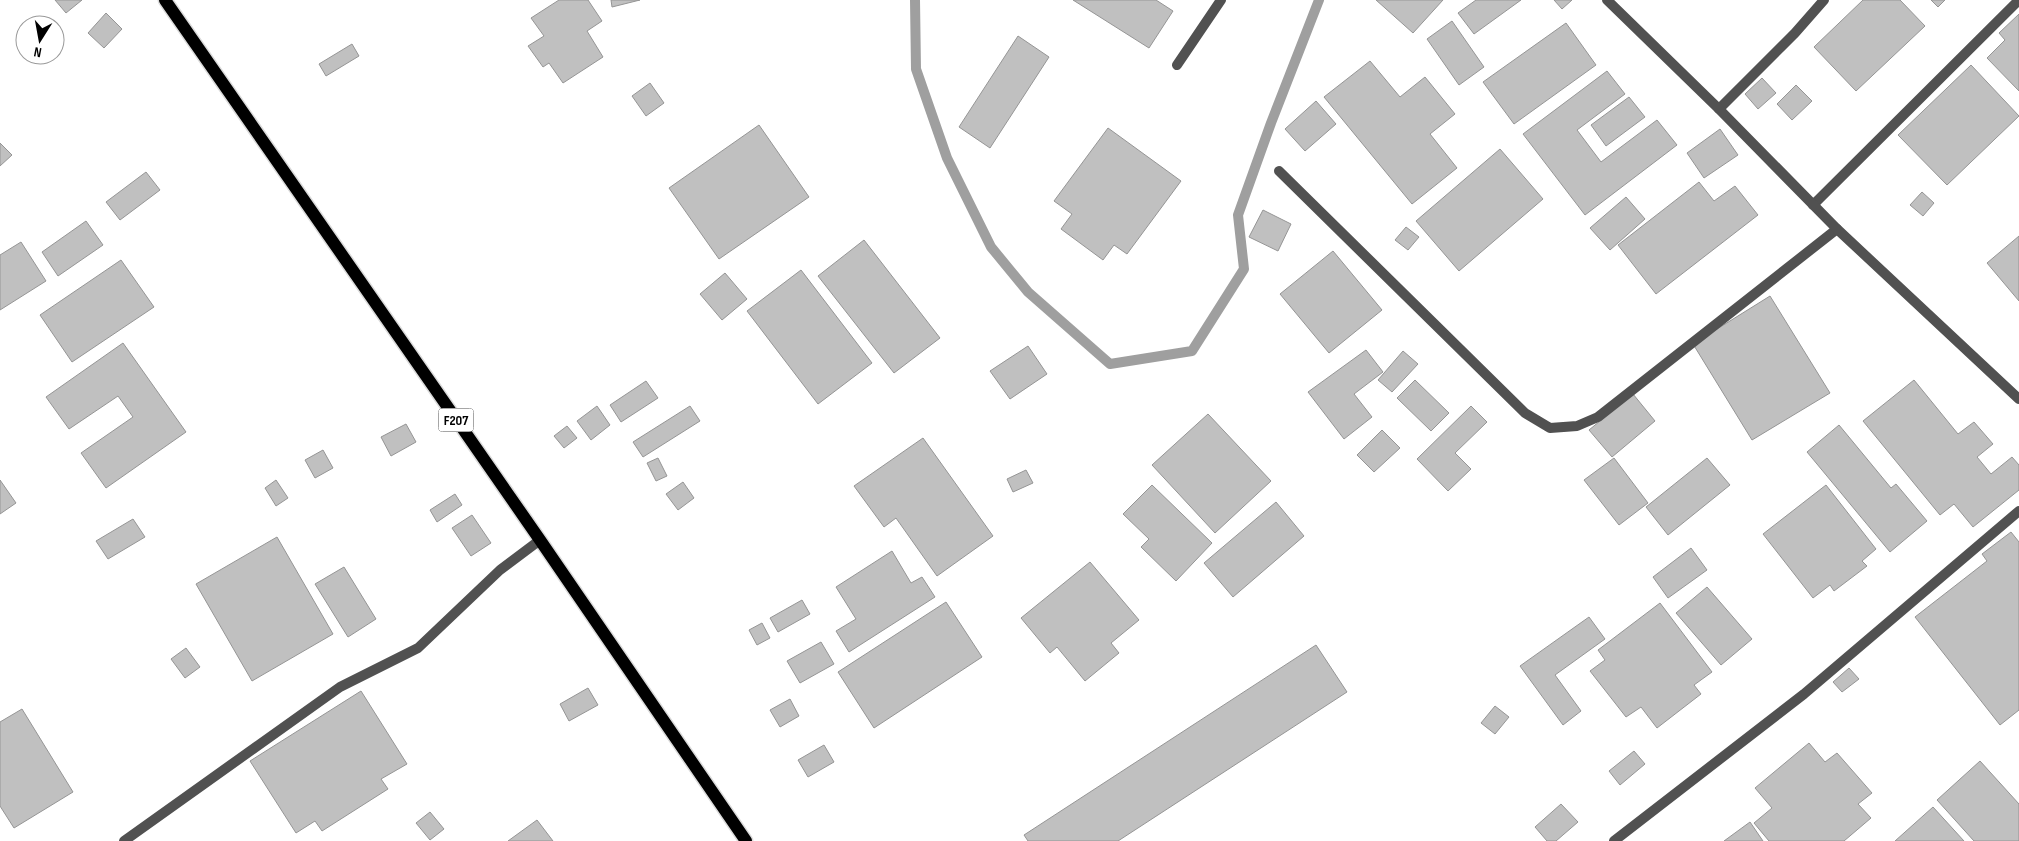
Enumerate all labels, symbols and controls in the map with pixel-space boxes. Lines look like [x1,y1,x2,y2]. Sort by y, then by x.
north arrow [15,15,65,65]
text: N [32,43,43,61]
road number: F207 [438,408,474,432]

